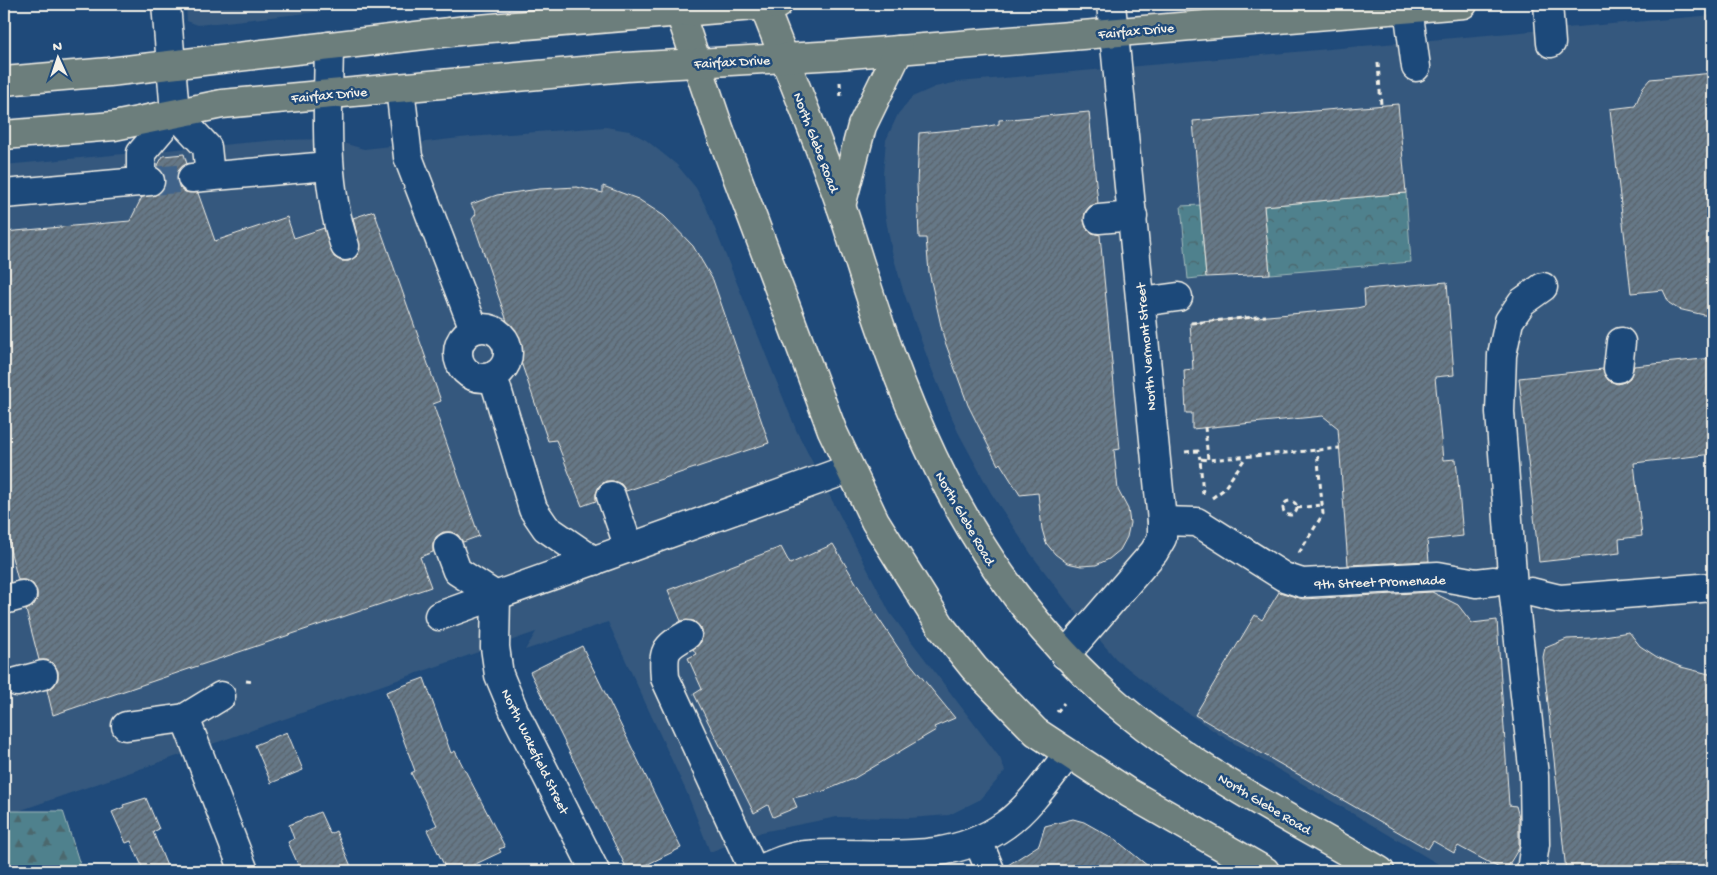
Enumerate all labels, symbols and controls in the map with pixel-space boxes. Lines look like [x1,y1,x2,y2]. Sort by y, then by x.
street label: Fairfax Drive [1097,21,1176,44]
north arrow [32,32,82,82]
text: N [52,39,62,56]
street label: Fairfax Drive [693,53,771,74]
street label: Fairfax Drive [290,85,369,108]
street label: North Glebe Road [788,91,842,197]
street label: North Vermont Street [1133,281,1162,411]
street label: North Glebe Road [930,469,998,571]
street label: 9th Street Promenade [1313,573,1447,594]
street label: North Wakefield Street [496,687,572,819]
street label: North Glebe Road [1214,771,1315,841]

